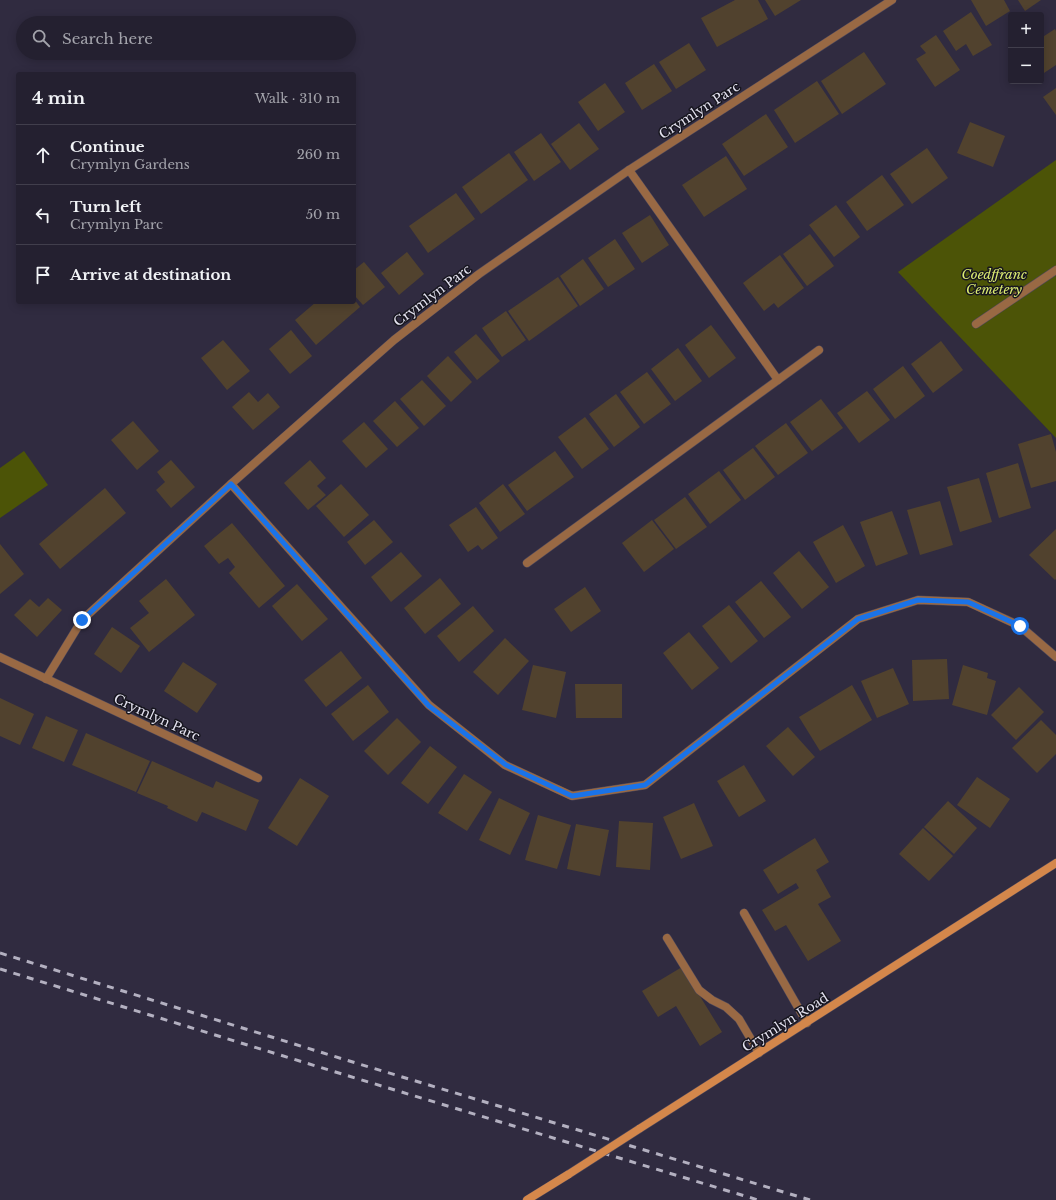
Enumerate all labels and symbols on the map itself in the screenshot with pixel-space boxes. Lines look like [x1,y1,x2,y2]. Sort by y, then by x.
street label: Crymlyn Parc [656,78,743,143]
street label: Crymlyn Parc [390,261,475,330]
park label: Coedffranc Cemetery [961,266,1027,298]
route end [73,611,91,629]
route start [1011,617,1029,635]
street label: Crymlyn Parc [111,690,203,745]
street label: Crymlyn Road [739,989,832,1056]

